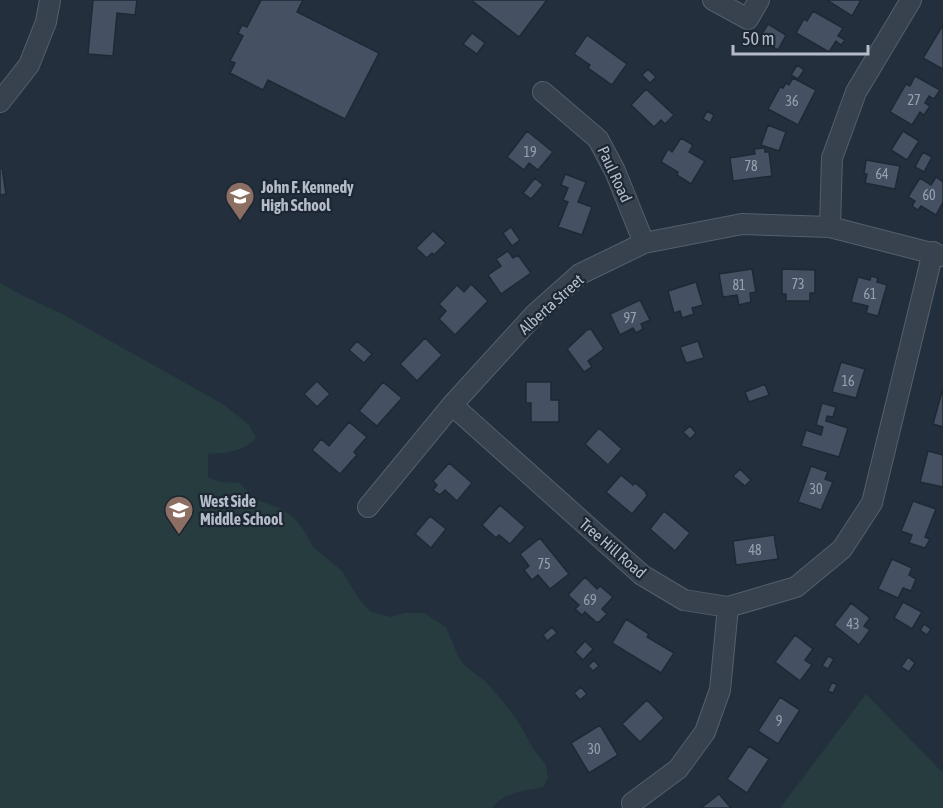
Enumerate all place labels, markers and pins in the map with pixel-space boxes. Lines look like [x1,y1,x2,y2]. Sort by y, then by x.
place label: John F. Kennedy High School [260,178,354,214]
school or university icon: John F. Kennedy High School [224,180,256,222]
place label: West Side Middle School [199,492,284,528]
school or university icon: West Side Middle School [163,494,195,536]

